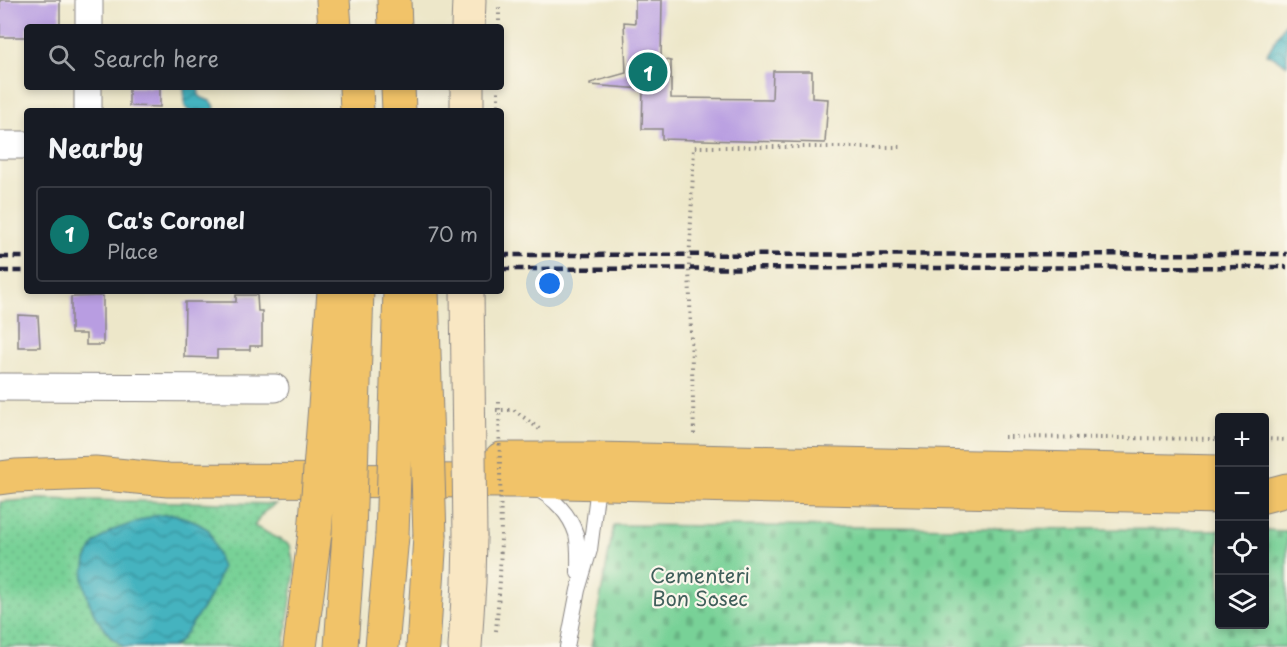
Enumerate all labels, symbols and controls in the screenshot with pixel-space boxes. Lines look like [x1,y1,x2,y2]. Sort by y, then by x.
search box [24,24,504,90]
icon: search [45,41,78,74]
text: Search here [93,41,219,74]
pin: 1 [628,50,668,94]
text: Nearby [48,128,143,167]
text: Ca's Coronel [107,203,245,236]
text: 1 [65,219,74,249]
text: 70 m [428,219,478,249]
text: Place [107,236,158,266]
your location [535,269,564,298]
map controls [1215,413,1269,629]
button: + [1215,413,1269,467]
button: − [1215,467,1269,521]
button: locate [1215,521,1269,575]
park label: Cementeri Bon Sosec [650,560,750,613]
button: layers [1215,575,1269,629]

